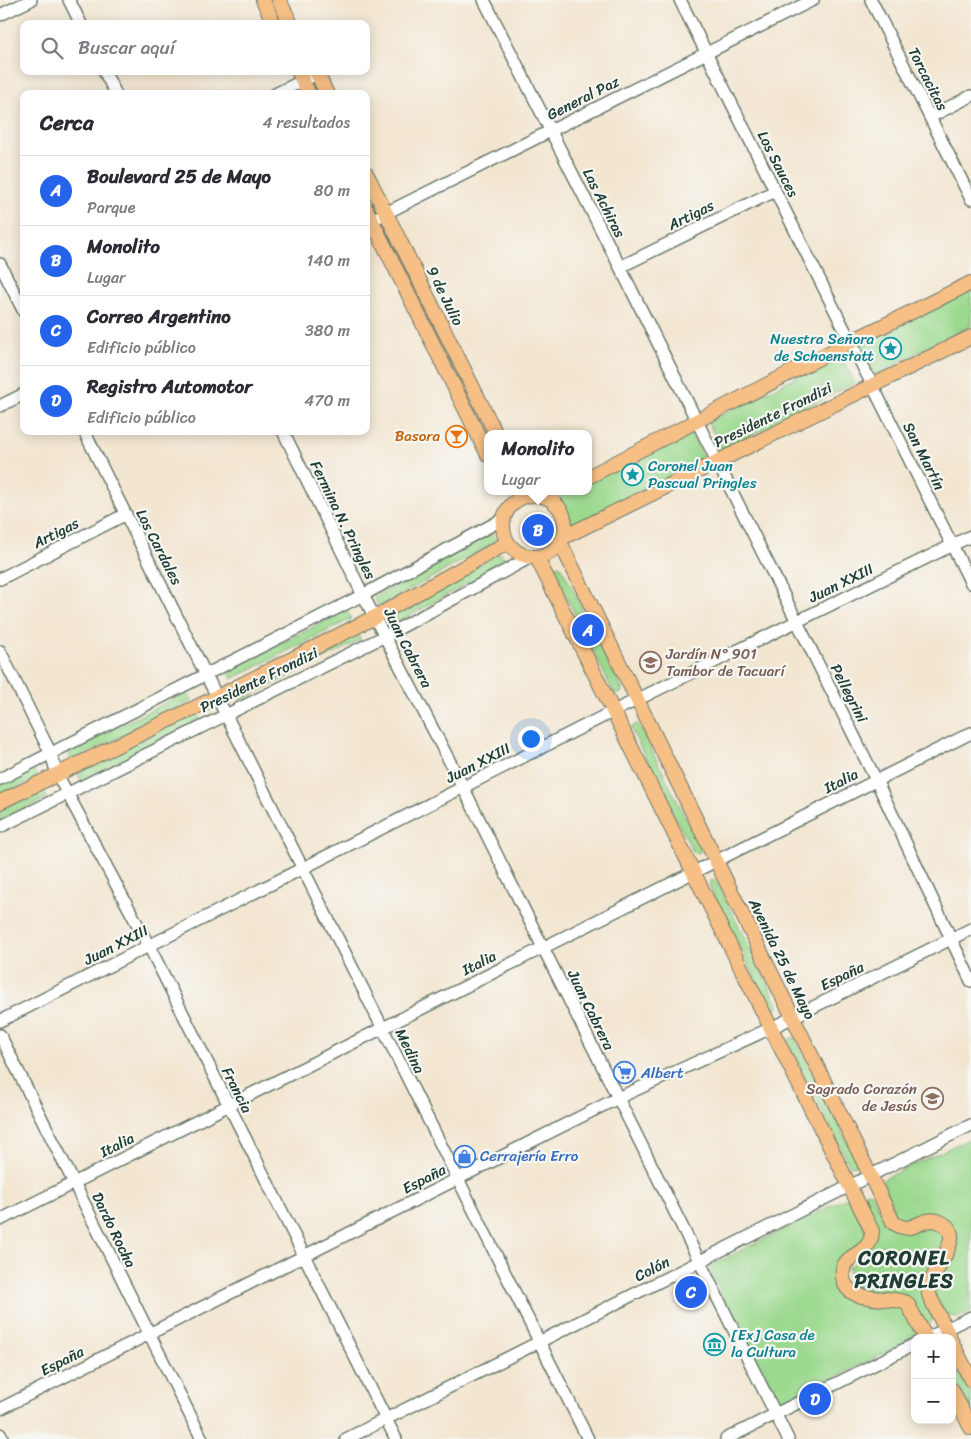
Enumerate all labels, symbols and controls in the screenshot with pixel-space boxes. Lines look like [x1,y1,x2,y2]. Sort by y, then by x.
search box [20,20,370,75]
text: Buscar aquí [78,31,175,64]
icon: search [38,34,66,62]
street label: Torcacitas [901,43,955,115]
street label: General Paz [542,68,625,127]
text: Cerca [40,104,94,142]
text: 4 resultados [262,108,350,137]
street label: Los Sauces [750,126,806,203]
text: Boulevard 25 de Mayo [87,160,271,193]
street label: Las Achiras [575,164,633,242]
text: A [51,176,61,205]
text: 80 m [314,176,350,205]
text: Parque [87,193,135,222]
street label: Artigas [663,193,719,238]
text: Monolito [87,230,160,263]
text: B [51,246,61,275]
text: 140 m [307,246,350,275]
street label: 9 de Julio [419,262,471,331]
text: Lugar [87,263,126,292]
text: Correo Argentino [87,300,231,333]
text: C [51,316,61,345]
text: 380 m [305,316,350,345]
place label: Nuestra Señora de Schoenstatt [770,326,875,369]
text: Edificio público [87,333,196,362]
place icon: Nuestra Señora de Schoenstatt [878,336,902,360]
text: Registro Automotor [87,370,252,403]
street label: Presidente Frondizi [709,375,837,455]
text: D [51,386,61,415]
text: 470 m [304,386,350,415]
text: Edificio público [87,403,196,432]
street label: San Martín [896,417,952,495]
place label: Basora [395,423,440,449]
bar icon: Basora [444,424,468,448]
popup [484,430,592,495]
text: Monolito [501,432,575,465]
place label: Coronel Juan Pascual Pringles [648,453,757,496]
street label: Fermina N. Pringles [303,456,383,584]
place icon: Coronel Juan Pascual Pringles [620,463,644,487]
text: Lugar [501,465,540,494]
street label: Los Cardales [129,504,189,590]
street label: Artigas [28,510,84,556]
pin: B [522,511,554,549]
street label: Juan XXIII [803,556,878,610]
street label: Juan Cabrera [376,602,440,693]
pin: A [572,611,604,649]
street label: Presidente Frondizi [195,640,323,720]
place label: Jardín N° 901 Tambor de Tacuarí [665,641,786,684]
school or university icon: Jardín N° 901 Tambor de Tacuarí [638,651,662,675]
street label: Pellegrini [823,659,875,728]
your location [518,726,544,752]
street label: Juan XXIII [440,735,515,791]
street label: Italia [818,761,863,801]
street label: Avenida 25 de Mayo [741,893,823,1025]
street label: Juan XXIII [78,917,153,973]
street label: Italia [456,943,501,983]
street label: España [815,954,869,998]
street label: Juan Cabrera [560,964,622,1055]
street label: Medina [388,1024,432,1079]
place label: Albert [640,1060,684,1086]
supermarket icon: Albert [613,1061,637,1085]
street label: Francia [214,1062,260,1118]
place label: Sagrado Corazón de Jesús [806,1076,918,1119]
school or university icon: Sagrado Corazón de Jesús [921,1086,945,1110]
street label: Italia [94,1125,139,1165]
place label: Cerrajería Erro [480,1143,579,1169]
shop icon: Cerrajería Erro [452,1144,476,1168]
street label: España [397,1157,451,1201]
street label: Dardo Rocha [84,1188,144,1273]
district label: CORONEL PRINGLES [854,1241,954,1299]
street label: Colón [630,1249,674,1289]
pin: C [675,1273,707,1311]
place label: [Ex] Casa de la Cultura [731,1322,815,1365]
museum icon: [Ex] Casa de la Cultura [703,1332,727,1356]
map controls [911,1334,956,1424]
button: + [911,1334,956,1379]
street label: España [35,1339,89,1383]
button: − [911,1379,956,1424]
pin: D [799,1380,831,1418]

